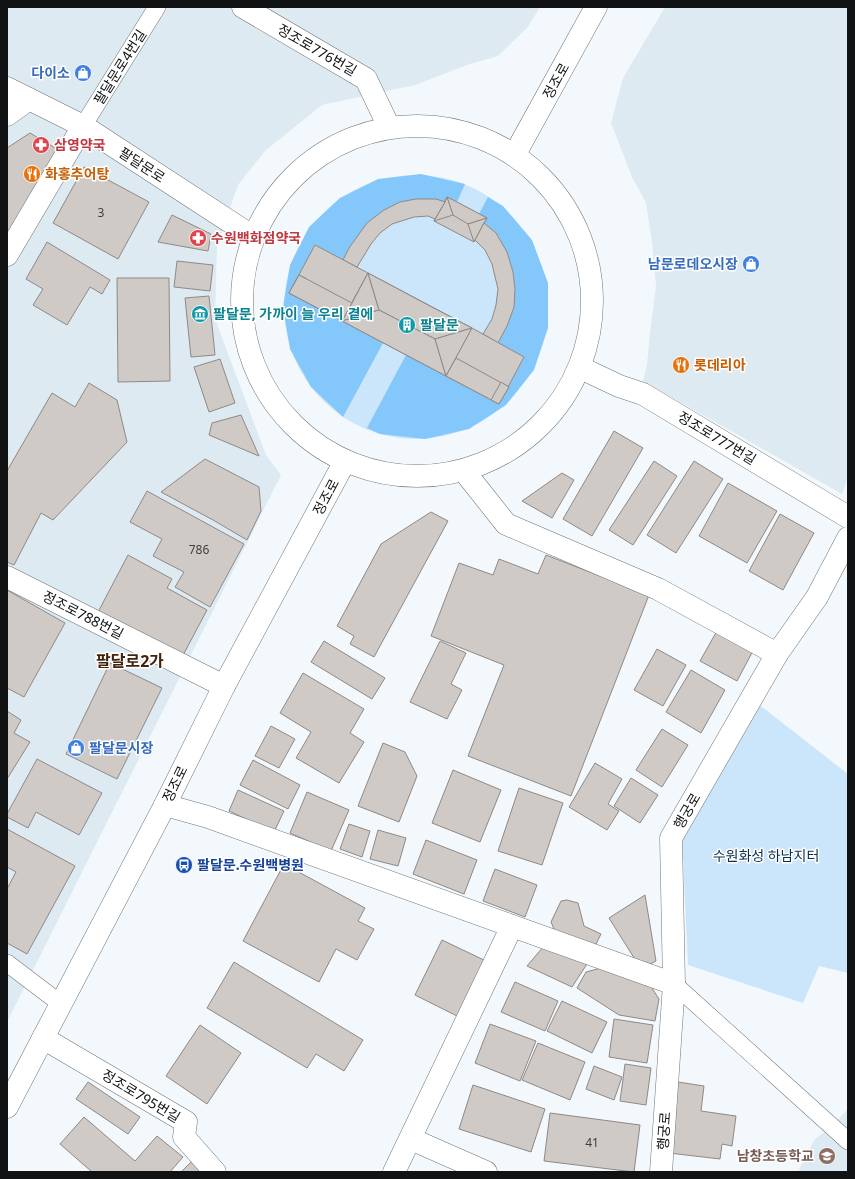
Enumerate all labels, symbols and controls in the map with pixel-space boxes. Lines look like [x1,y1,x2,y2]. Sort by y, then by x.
street label: 정조로776번길 [274,19,360,80]
street label: 팔달문로4번길 [89,26,150,108]
street label: 정조로 [538,59,573,102]
place label: 다이소 [31,63,70,82]
shop icon: 다이소 [73,63,93,83]
pharmacy icon: 삼영약국 [31,135,51,155]
place label: 삼영약국 [54,135,106,154]
street label: 팔달문로 [115,143,169,187]
restaurant icon: 화홍추어탕 [22,164,42,184]
place label: 화홍추어탕 [45,164,110,183]
house number: 3 [98,204,105,221]
pharmacy icon: 수원백화점약국 [188,228,208,248]
place label: 수원백화점약국 [211,228,301,247]
place label: 남문로데오시장 [648,254,738,273]
shop icon: 남문로데오시장 [741,254,761,274]
museum icon: 팔달문, 가까이 늘 우리 곁에 [190,304,210,324]
place label: 팔달문, 가까이 늘 우리 곁에 [213,304,373,323]
building icon: 팔달문 [397,315,417,335]
place label: 팔달문 [420,315,459,334]
restaurant icon: 롯데리아 [671,355,691,375]
place label: 롯데리아 [694,355,746,374]
street label: 정조로777번길 [674,407,760,468]
street label: 정조로 [308,475,343,518]
house number: 786 [189,541,209,558]
street label: 정조로788번길 [40,586,127,643]
district label: 팔달로2가 [96,650,164,672]
shop icon: 팔달문시장 [66,738,86,758]
place label: 팔달문시장 [89,738,154,757]
street label: 정조로 [158,762,192,805]
street label: 행궁로 [669,789,705,832]
park label: 수원화성 하남지터 [713,846,819,865]
bus stop icon: 팔달문.수원백병원 [174,855,194,875]
place label: 팔달문.수원백병원 [197,855,304,874]
street label: 정조로795번길 [98,1065,184,1126]
street label: 행궁로 [653,1111,674,1151]
house number: 41 [585,1134,599,1151]
place label: 남창초등학교 [737,1146,814,1165]
school or university icon: 남창초등학교 [817,1146,837,1166]

